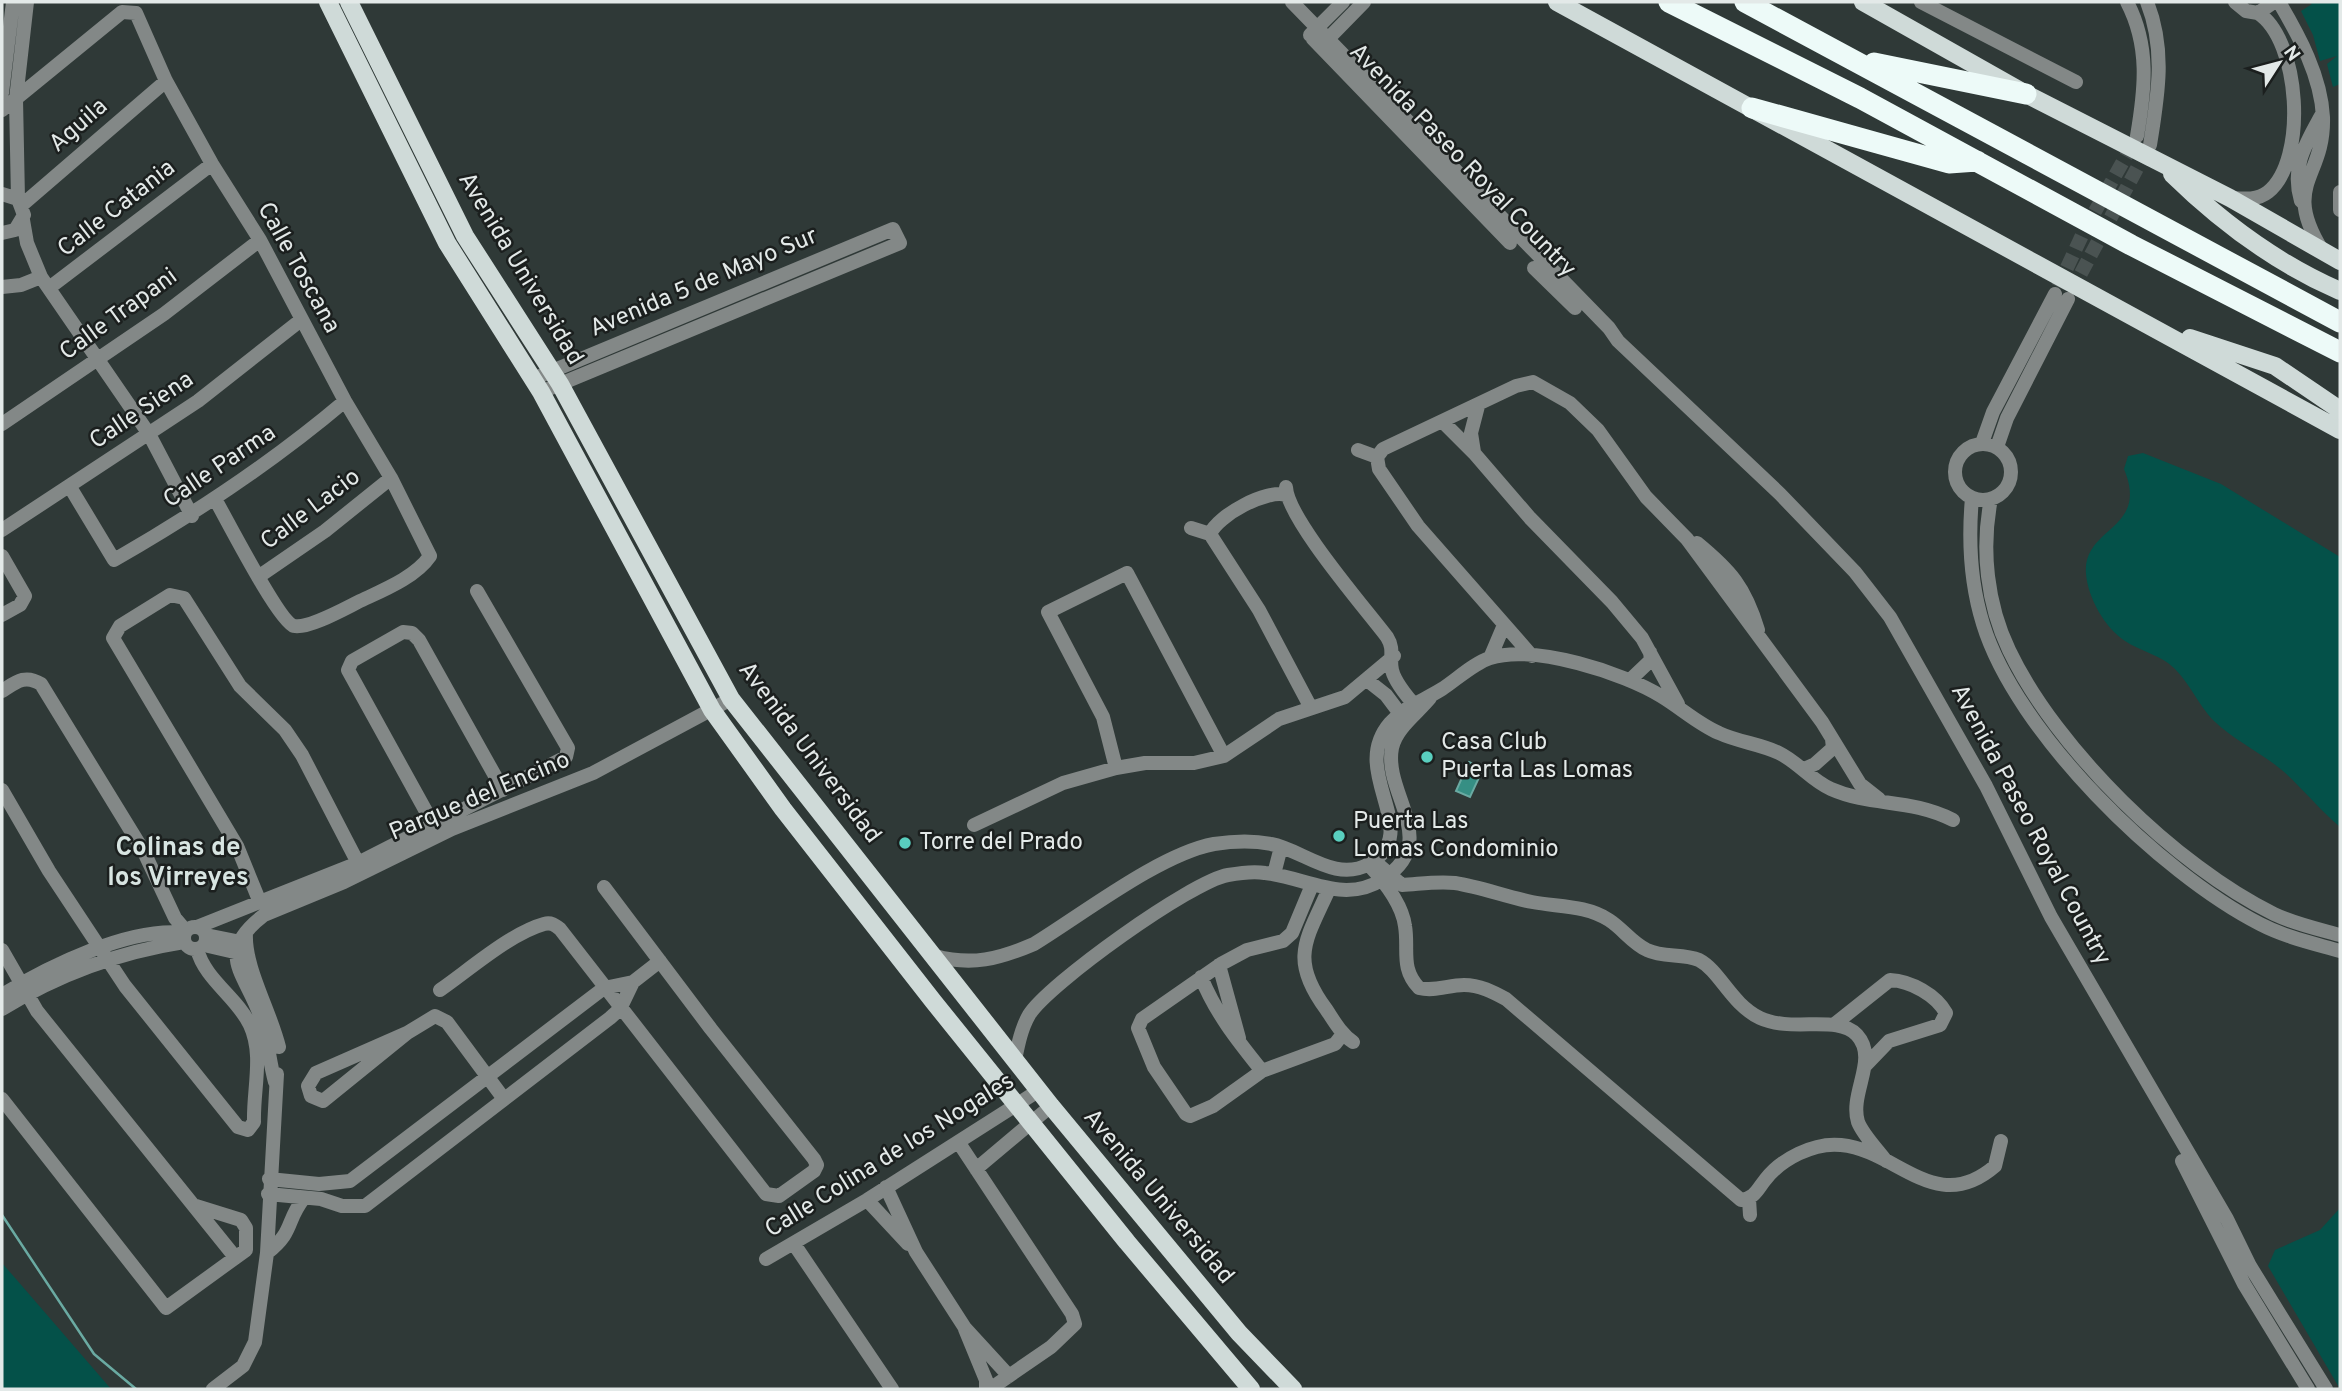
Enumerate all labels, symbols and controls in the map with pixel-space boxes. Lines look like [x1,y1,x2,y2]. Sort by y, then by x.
north arrow [2244,28,2314,98]
street label: Avenida Paseo Royal Country [1342,38,1582,284]
text: N [2277,42,2305,67]
street label: Aguila [43,92,115,160]
street label: Calle Catania [52,154,182,264]
street label: Avenida Universidad [451,167,589,371]
street label: Calle Toscana [250,197,346,339]
street label: Avenida 5 de Mayo Sur [586,221,822,345]
street label: Calle Trapani [54,262,184,368]
street label: Calle Siena [84,365,200,457]
street label: Calle Parma [158,418,282,516]
street label: Calle Lacio [255,463,367,557]
street label: Avenida Universidad [731,656,887,850]
street label: Avenida Paseo Royal Country [1943,679,2117,971]
place label: Casa Club Puerta Las Lomas [1441,728,1633,786]
street label: Parque del Encino [385,745,575,849]
marker: Casa Club Puerta Las Lomas [1419,749,1435,765]
place label: Puerta Las Lomas Condominio [1353,807,1559,865]
place label: Torre del Prado [919,828,1083,858]
marker: Puerta Las Lomas Condominio [1331,828,1347,844]
district label: Colinas de los Virreyes [107,832,249,895]
marker: Torre del Prado [897,835,913,851]
street label: Calle Colina de los Nogales [760,1067,1020,1245]
street label: Avenida Universidad [1076,1103,1240,1291]

